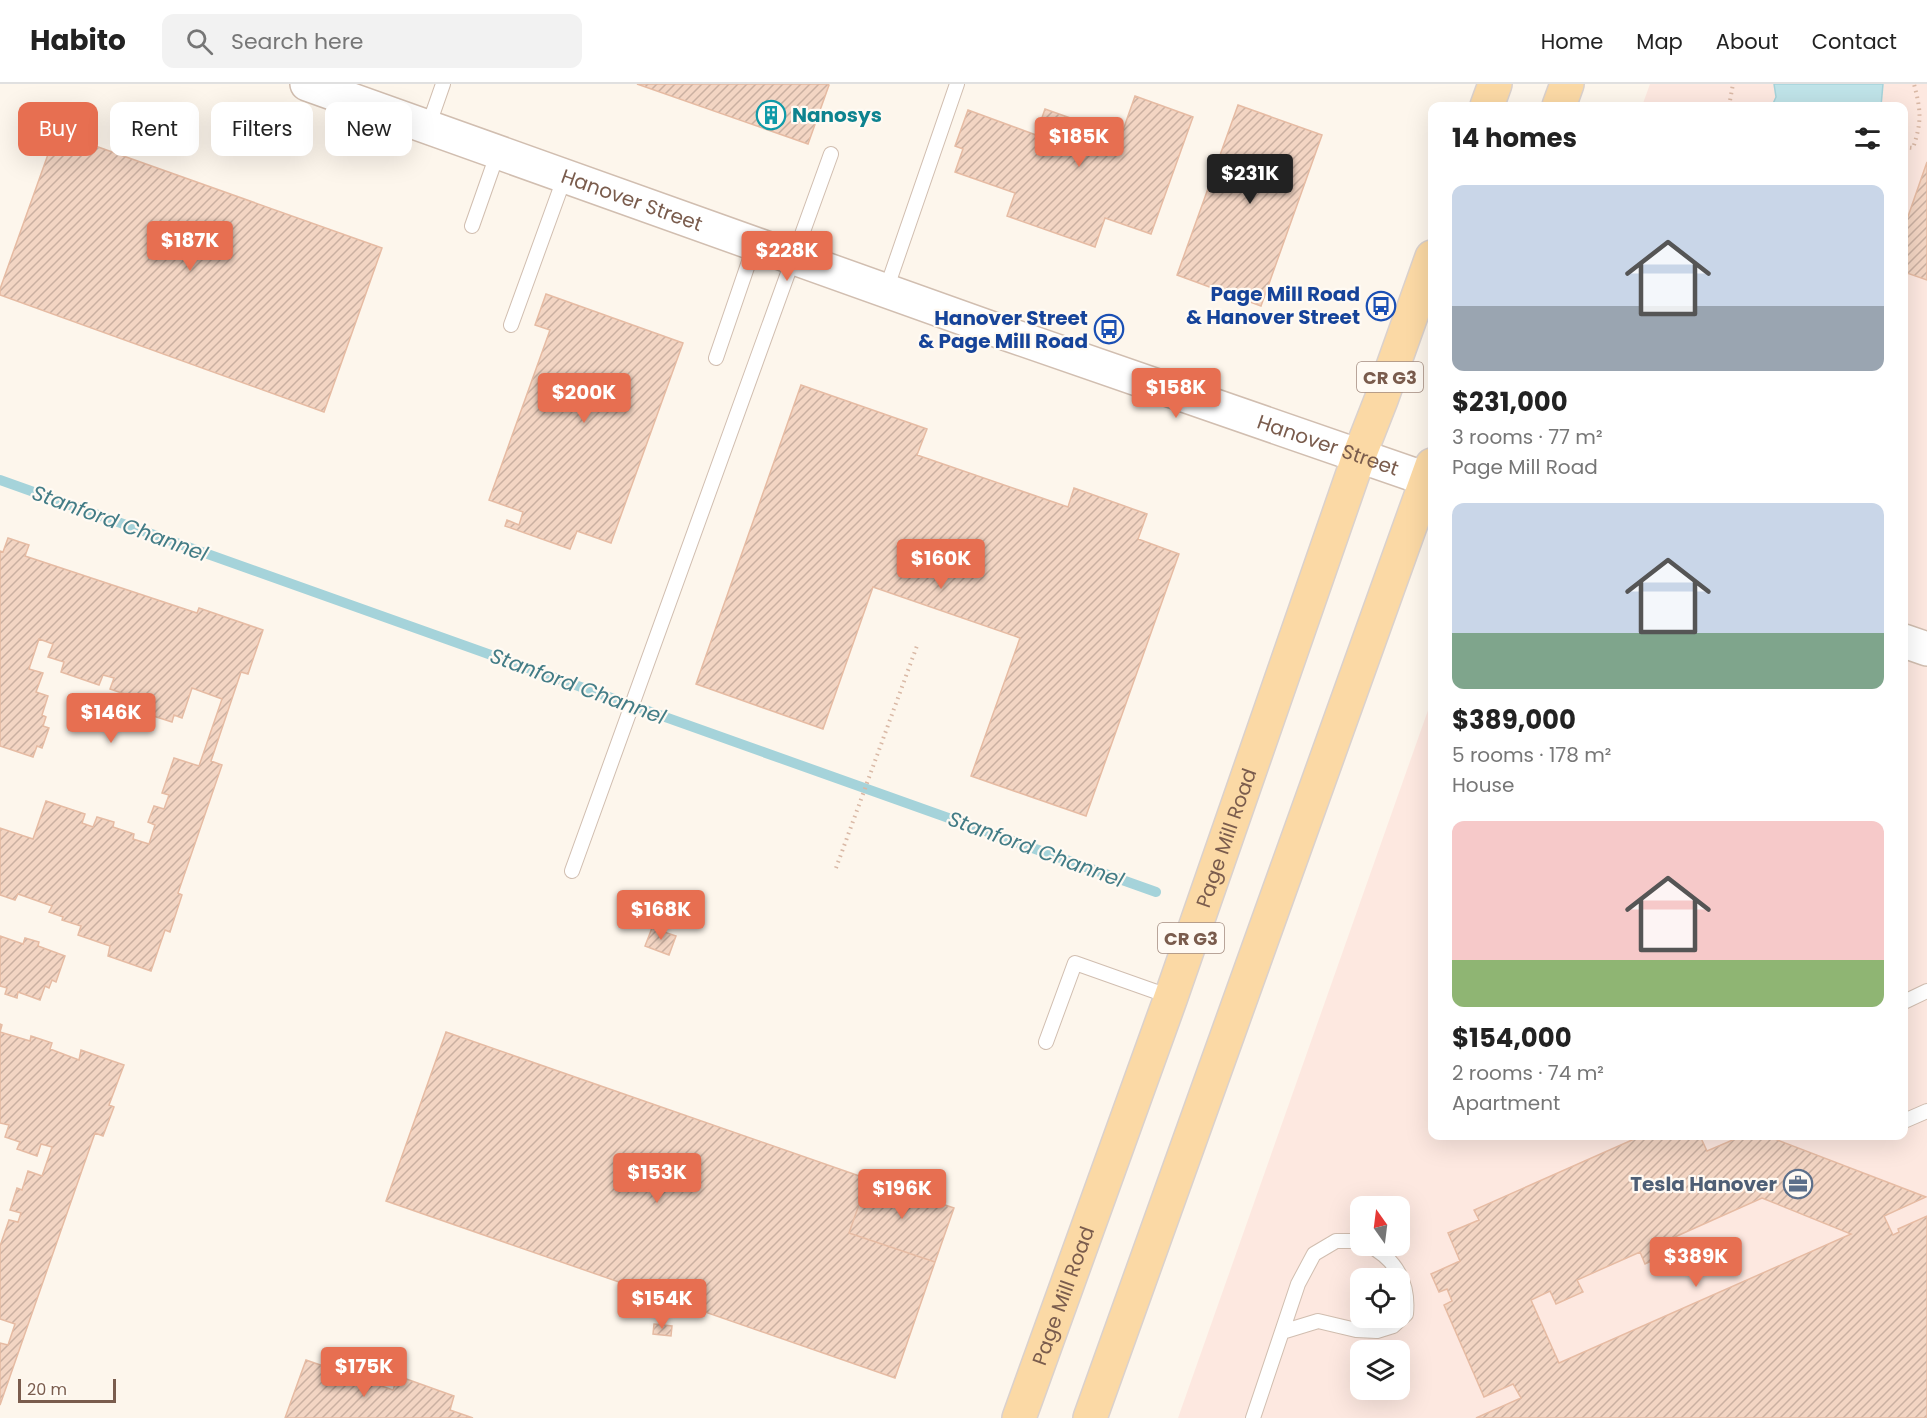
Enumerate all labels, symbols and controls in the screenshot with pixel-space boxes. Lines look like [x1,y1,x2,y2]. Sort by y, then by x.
search box [162,14,582,68]
text: Habito [30,21,126,60]
icon: search [183,25,216,58]
text: Search here [231,26,363,57]
text: Home [1541,27,1603,56]
text: Map [1636,27,1683,56]
text: About [1716,27,1779,56]
text: Contact [1812,27,1897,56]
building icon: Nanosys [755,99,787,131]
place label: Nanosys [792,101,882,129]
chip: Buy [18,102,98,156]
chip: Rent [110,102,199,156]
chip: Filters [211,102,313,156]
chip: New [325,102,412,156]
pin: $185K [1037,117,1121,168]
text: 14 homes [1452,120,1577,156]
text: $185K [1049,122,1109,150]
icon: filters [1851,122,1884,155]
pin: $231K [1208,154,1292,205]
text: $231K [1221,159,1279,187]
street label: Hanover Street [557,162,706,238]
pin: $187K [148,221,232,272]
icon: home [1614,224,1722,332]
text: $187K [161,226,219,254]
pin: $228K [745,231,829,282]
text: $228K [756,236,818,264]
place label: Page Mill Road & Hanover Street [1186,280,1360,331]
bus stop icon: Page Mill Road & Hanover Street [1365,290,1397,322]
place label: Hanover Street & Page Mill Road [918,304,1088,355]
bus stop icon: Hanover Street & Page Mill Road [1093,313,1125,345]
road number: CR G3 [1357,362,1423,392]
pin: $158K [1134,368,1218,419]
pin: $200K [542,373,626,424]
text: $158K [1146,373,1206,401]
text: $200K [552,378,616,406]
text: $231,000 [1452,384,1568,420]
street label: Hanover Street [1254,408,1403,482]
text: 3 rooms · 77 m² [1452,423,1603,451]
text: Page Mill Road [1452,453,1598,481]
water label: Stanford Channel [28,478,213,569]
pin: $160K [899,539,983,590]
icon: home [1614,542,1722,650]
text: $160K [911,544,971,572]
water label: Stanford Channel [486,641,671,732]
pin: $146K [69,693,153,744]
text: $146K [81,698,141,726]
text: $389,000 [1452,702,1576,738]
text: 5 rooms · 178 m² [1452,741,1611,769]
street label: Page Mill Road [1189,764,1263,911]
text: House [1452,771,1514,799]
water label: Stanford Channel [944,804,1129,895]
icon: home [1614,860,1722,968]
pin: $168K [619,890,703,941]
text: $168K [631,895,691,923]
road number: CR G3 [1158,923,1224,953]
text: $154,000 [1452,1020,1572,1056]
text: 2 rooms · 74 m² [1452,1059,1604,1087]
text: Apartment [1452,1089,1560,1117]
pin: $153K [615,1153,699,1204]
text: $153K [627,1158,687,1186]
office icon: Tesla Hanover [1782,1168,1814,1200]
pin: $196K [860,1169,944,1220]
place label: Tesla Hanover [1630,1170,1777,1198]
text: $196K [872,1174,932,1202]
north arrow [1350,1196,1410,1256]
map controls [1350,1196,1410,1400]
street label: Page Mill Road [1025,1222,1101,1369]
pin: $389K [1654,1237,1738,1288]
text: $389K [1664,1242,1728,1270]
button: locate [1350,1268,1410,1328]
pin: $154K [620,1279,704,1330]
text: $154K [631,1284,693,1312]
button: layers [1350,1340,1410,1400]
pin: $175K [322,1347,406,1398]
text: $175K [335,1352,393,1380]
scale bar [18,1376,116,1404]
text: 20 m [27,1378,67,1401]

